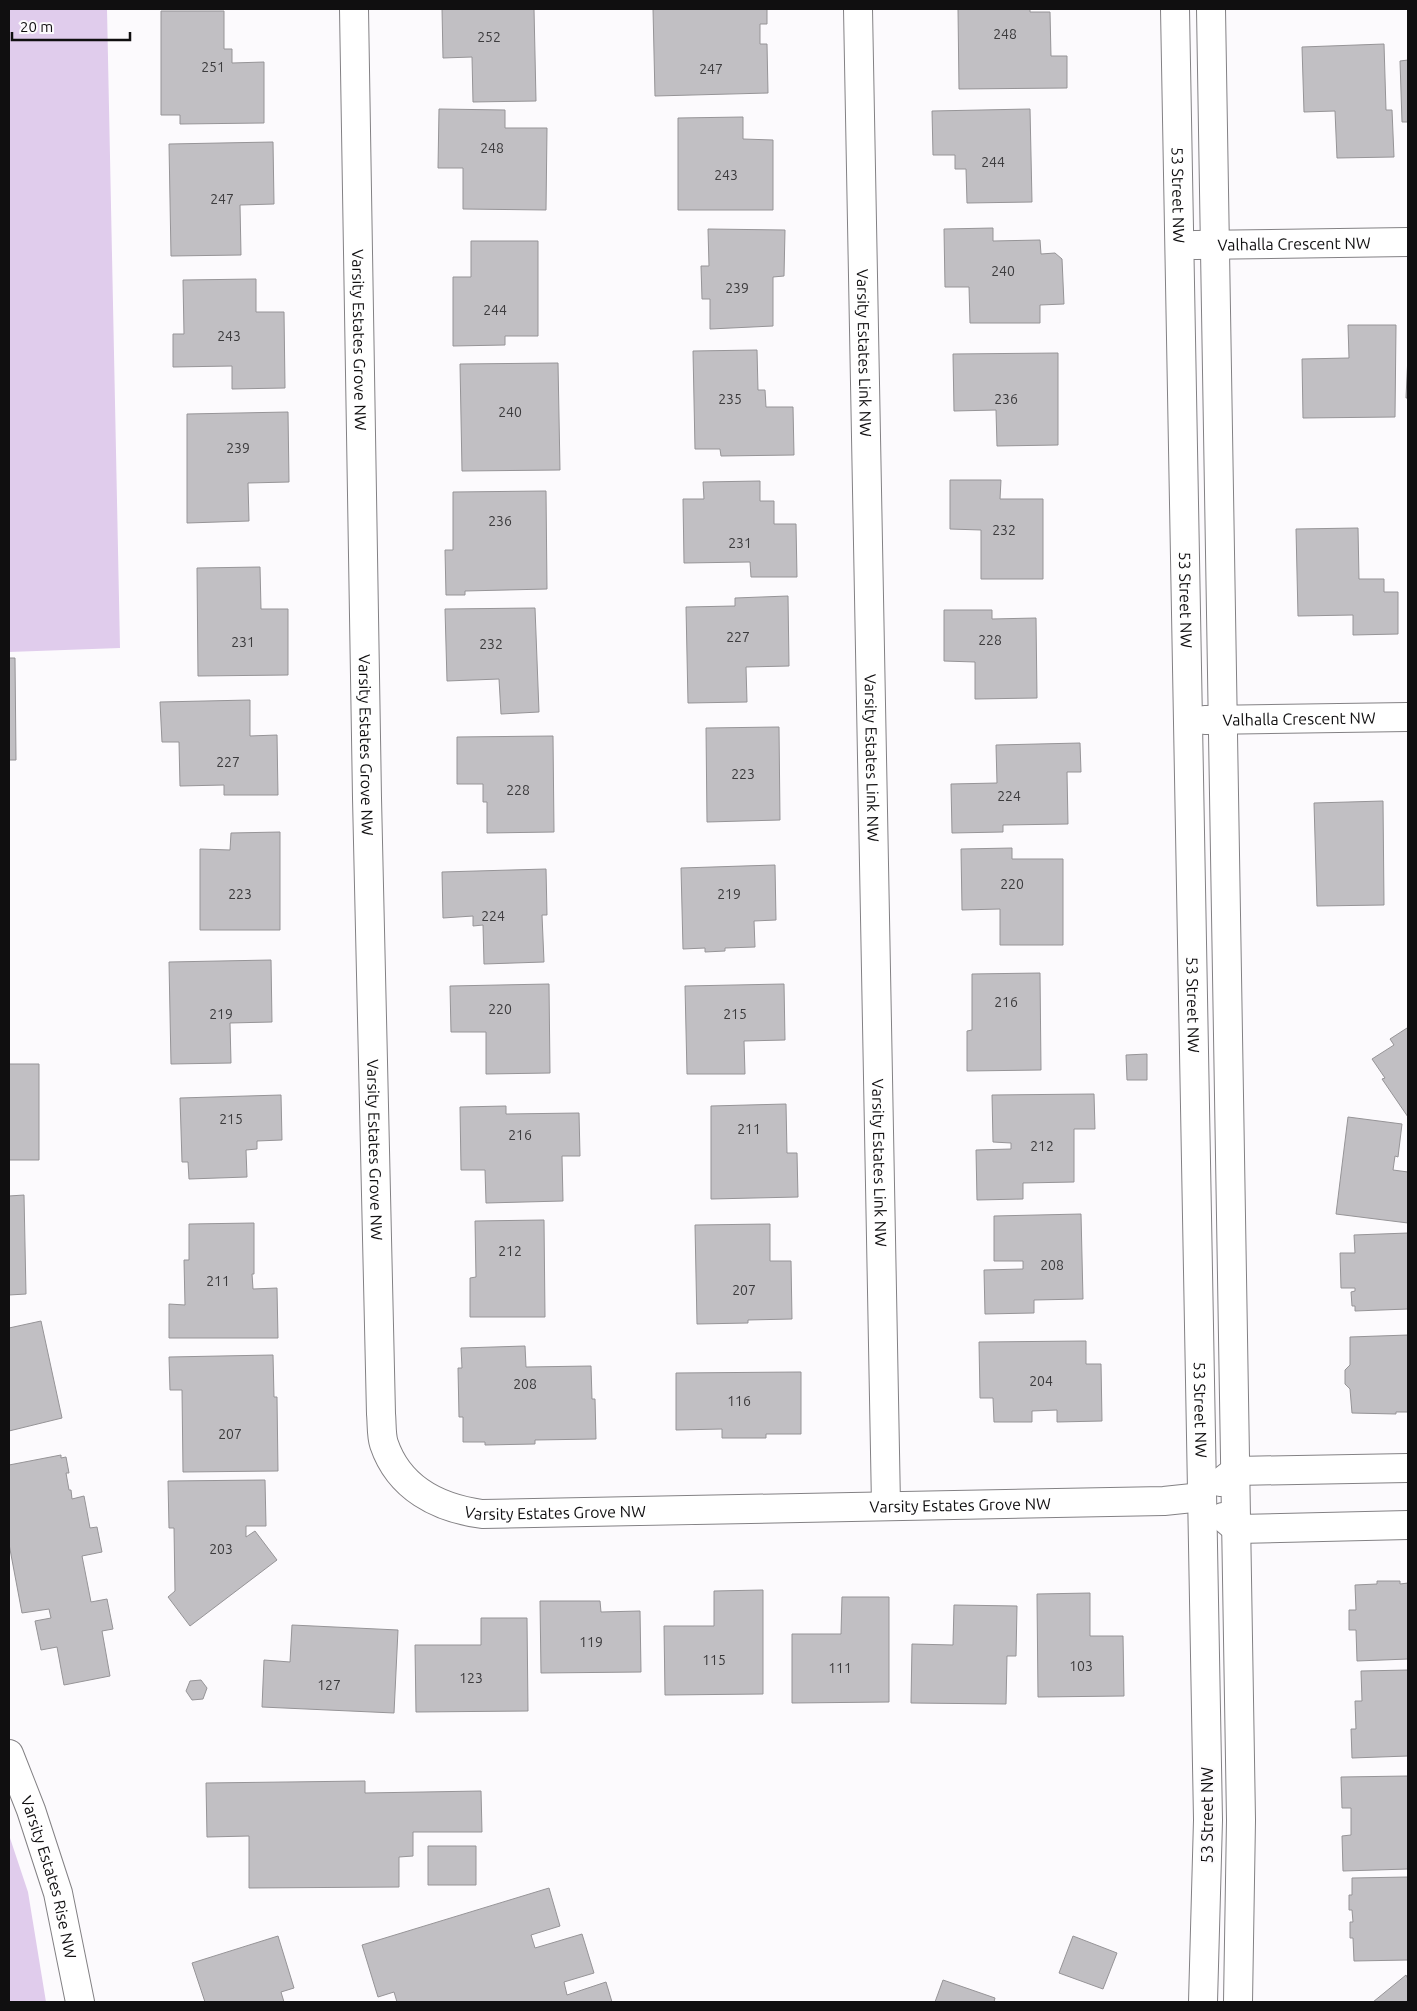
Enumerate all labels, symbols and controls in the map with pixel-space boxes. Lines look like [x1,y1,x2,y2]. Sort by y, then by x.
scale bar [12,10,130,42]
text: 20 m [20,18,53,35]
house number: 248 [993,26,1017,42]
house number: 252 [477,29,501,45]
house number: 251 [201,59,225,75]
house number: 247 [699,61,723,77]
house number: 248 [480,140,504,156]
street label: 53 Street NW [1169,147,1188,244]
house number: 244 [981,154,1005,170]
house number: 243 [714,167,738,183]
house number: 247 [210,191,234,207]
street label: Valhalla Crescent NW [1217,234,1371,254]
street label: Varsity Estates Grove NW [349,249,370,431]
house number: 240 [991,263,1015,279]
street label: Varsity Estates Link NW [854,269,875,437]
house number: 239 [725,280,749,296]
house number: 244 [483,302,507,318]
house number: 243 [217,328,241,344]
house number: 235 [718,391,742,407]
house number: 236 [994,391,1018,407]
house number: 240 [498,404,522,420]
house number: 239 [226,440,250,456]
house number: 236 [488,513,512,529]
house number: 232 [992,522,1016,538]
house number: 231 [728,535,752,551]
street label: 53 Street NW [1176,552,1196,648]
house number: 227 [726,629,750,645]
house number: 228 [978,632,1002,648]
house number: 231 [231,634,255,650]
house number: 232 [479,636,503,652]
street label: Varsity Estates Grove NW [356,654,377,836]
street label: Varsity Estates Link NW [861,674,883,842]
street label: Valhalla Crescent NW [1222,708,1376,729]
house number: 227 [216,754,240,770]
house number: 223 [731,766,755,782]
house number: 228 [506,782,530,798]
house number: 224 [997,788,1021,804]
house number: 220 [1000,876,1024,892]
house number: 223 [228,886,252,902]
house number: 219 [717,886,741,902]
house number: 224 [481,908,505,924]
street label: 53 Street NW [1183,956,1203,1053]
house number: 216 [994,994,1018,1010]
house number: 220 [488,1001,512,1017]
house number: 219 [209,1006,233,1022]
house number: 215 [723,1006,747,1022]
street label: Varsity Estates Grove NW [364,1059,386,1241]
street label: Varsity Estates Link NW [869,1079,890,1247]
house number: 215 [219,1111,243,1127]
house number: 211 [737,1121,761,1137]
house number: 216 [508,1127,532,1143]
house number: 212 [1030,1138,1054,1154]
house number: 212 [498,1243,522,1259]
house number: 208 [1040,1257,1064,1273]
house number: 211 [206,1273,230,1289]
house number: 207 [732,1282,756,1298]
street label: 53 Street NW [1191,1361,1210,1458]
house number: 204 [1029,1373,1053,1389]
house number: 208 [513,1376,537,1392]
house number: 116 [727,1393,751,1409]
house number: 207 [218,1426,242,1442]
street label: Varsity Estates Grove NW [869,1494,1051,1516]
street label: Varsity Estates Grove NW [463,1502,646,1523]
house number: 203 [209,1541,233,1557]
house number: 119 [579,1634,603,1650]
house number: 115 [702,1652,726,1668]
house number: 103 [1069,1658,1093,1674]
house number: 111 [828,1660,852,1676]
house number: 123 [459,1670,483,1686]
house number: 127 [317,1677,341,1693]
street label: 53 Street NW [1198,1767,1216,1863]
street label: Varsity Estates Rise NW [17,1793,80,1960]

